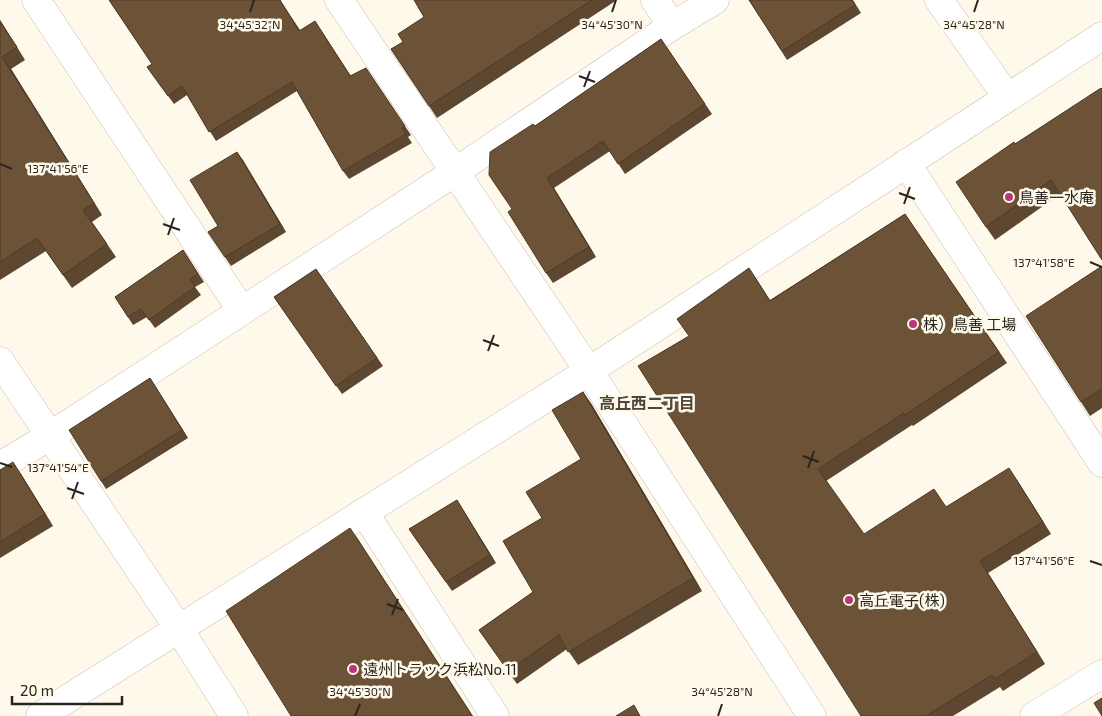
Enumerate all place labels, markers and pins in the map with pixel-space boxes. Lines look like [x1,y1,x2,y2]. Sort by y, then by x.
place label: 鳥善一水庵 [1019,188,1094,206]
marker: 鳥善一水庵 [1003,191,1015,203]
place label: 株）鳥善 工場 [923,315,1016,333]
marker: 株）鳥善 工場 [907,318,919,330]
place label: 高丘電子(株) [859,591,945,609]
marker: 高丘電子(株) [843,594,855,606]
place label: 遠州トラック浜松No.11 [363,660,517,678]
marker: 遠州トラック浜松No.11 [347,663,359,675]

